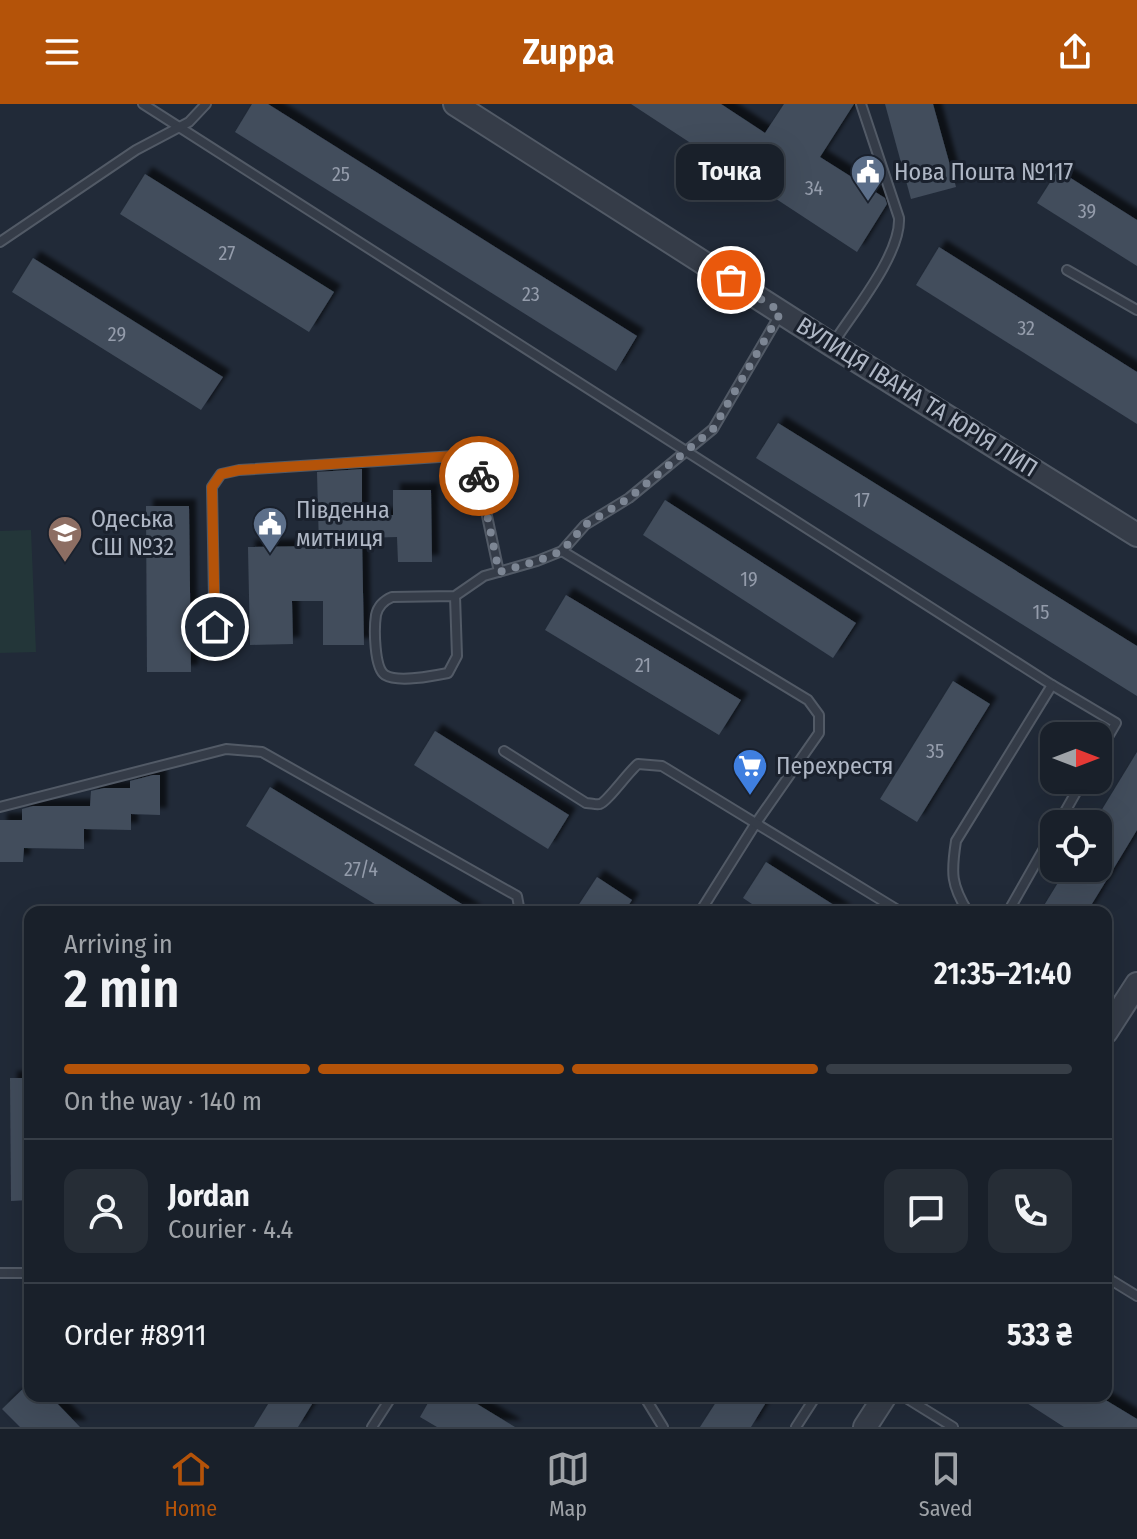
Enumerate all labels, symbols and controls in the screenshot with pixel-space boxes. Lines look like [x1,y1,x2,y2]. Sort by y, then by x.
icon: menu [40,30,84,74]
text: Zuppa [522,30,615,74]
icon: share [1053,30,1097,74]
callout: Точка [677,144,785,200]
public building icon: Нова Пошта №117 [849,153,887,203]
text: Точка [698,156,762,187]
place label: Нова Пошта №117 [894,158,1073,186]
house number: 25 [332,162,350,186]
house number: 34 [805,176,824,200]
house number: 39 [1078,199,1096,223]
house number: 27 [219,241,235,265]
pin [697,246,765,314]
icon: bag [709,258,753,302]
house number: 23 [522,282,540,306]
street label: ВУЛИЦЯ ІВАНА ТА ЮРІЯ ЛИП [791,311,1043,483]
house number: 32 [1017,316,1035,340]
house number: 29 [108,322,126,346]
courier [439,436,519,516]
icon: bike [457,454,501,498]
house number: 17 [854,488,870,512]
place label: Південна митниця [296,496,390,552]
place label: Одеська СШ №32 [91,505,174,561]
public building icon: Південна митниця [251,505,289,555]
school or university icon: Одеська СШ №32 [46,514,84,564]
house number: 19 [740,567,758,591]
pin [181,593,249,661]
house number: 15 [1033,600,1049,624]
icon: home [193,605,237,649]
house number: 21 [635,653,651,677]
north arrow [1040,722,1112,794]
map controls [1040,722,1112,882]
house number: 35 [926,739,944,763]
supermarket icon: Перехрестя [731,747,769,797]
place label: Перехрестя [776,752,893,780]
button: locate [1040,810,1112,882]
house number: 27/4 [344,857,378,881]
text: Arriving in [64,929,173,960]
text: 21:35–21:40 [934,956,1072,992]
text: 2 min [64,958,180,1021]
text: On the way · 140 m [64,1086,262,1117]
button: person [64,1169,148,1253]
button: chat [884,1169,968,1253]
button: phone [988,1169,1072,1253]
text: Jordan [168,1178,250,1214]
text: Courier · 4.4 [168,1214,293,1245]
text: Order #8911 [64,1317,207,1353]
text: 533 ₴ [1007,1317,1072,1353]
tab: Home [164,1447,217,1522]
tab: Map [546,1447,590,1522]
tab: Saved [919,1447,973,1522]

